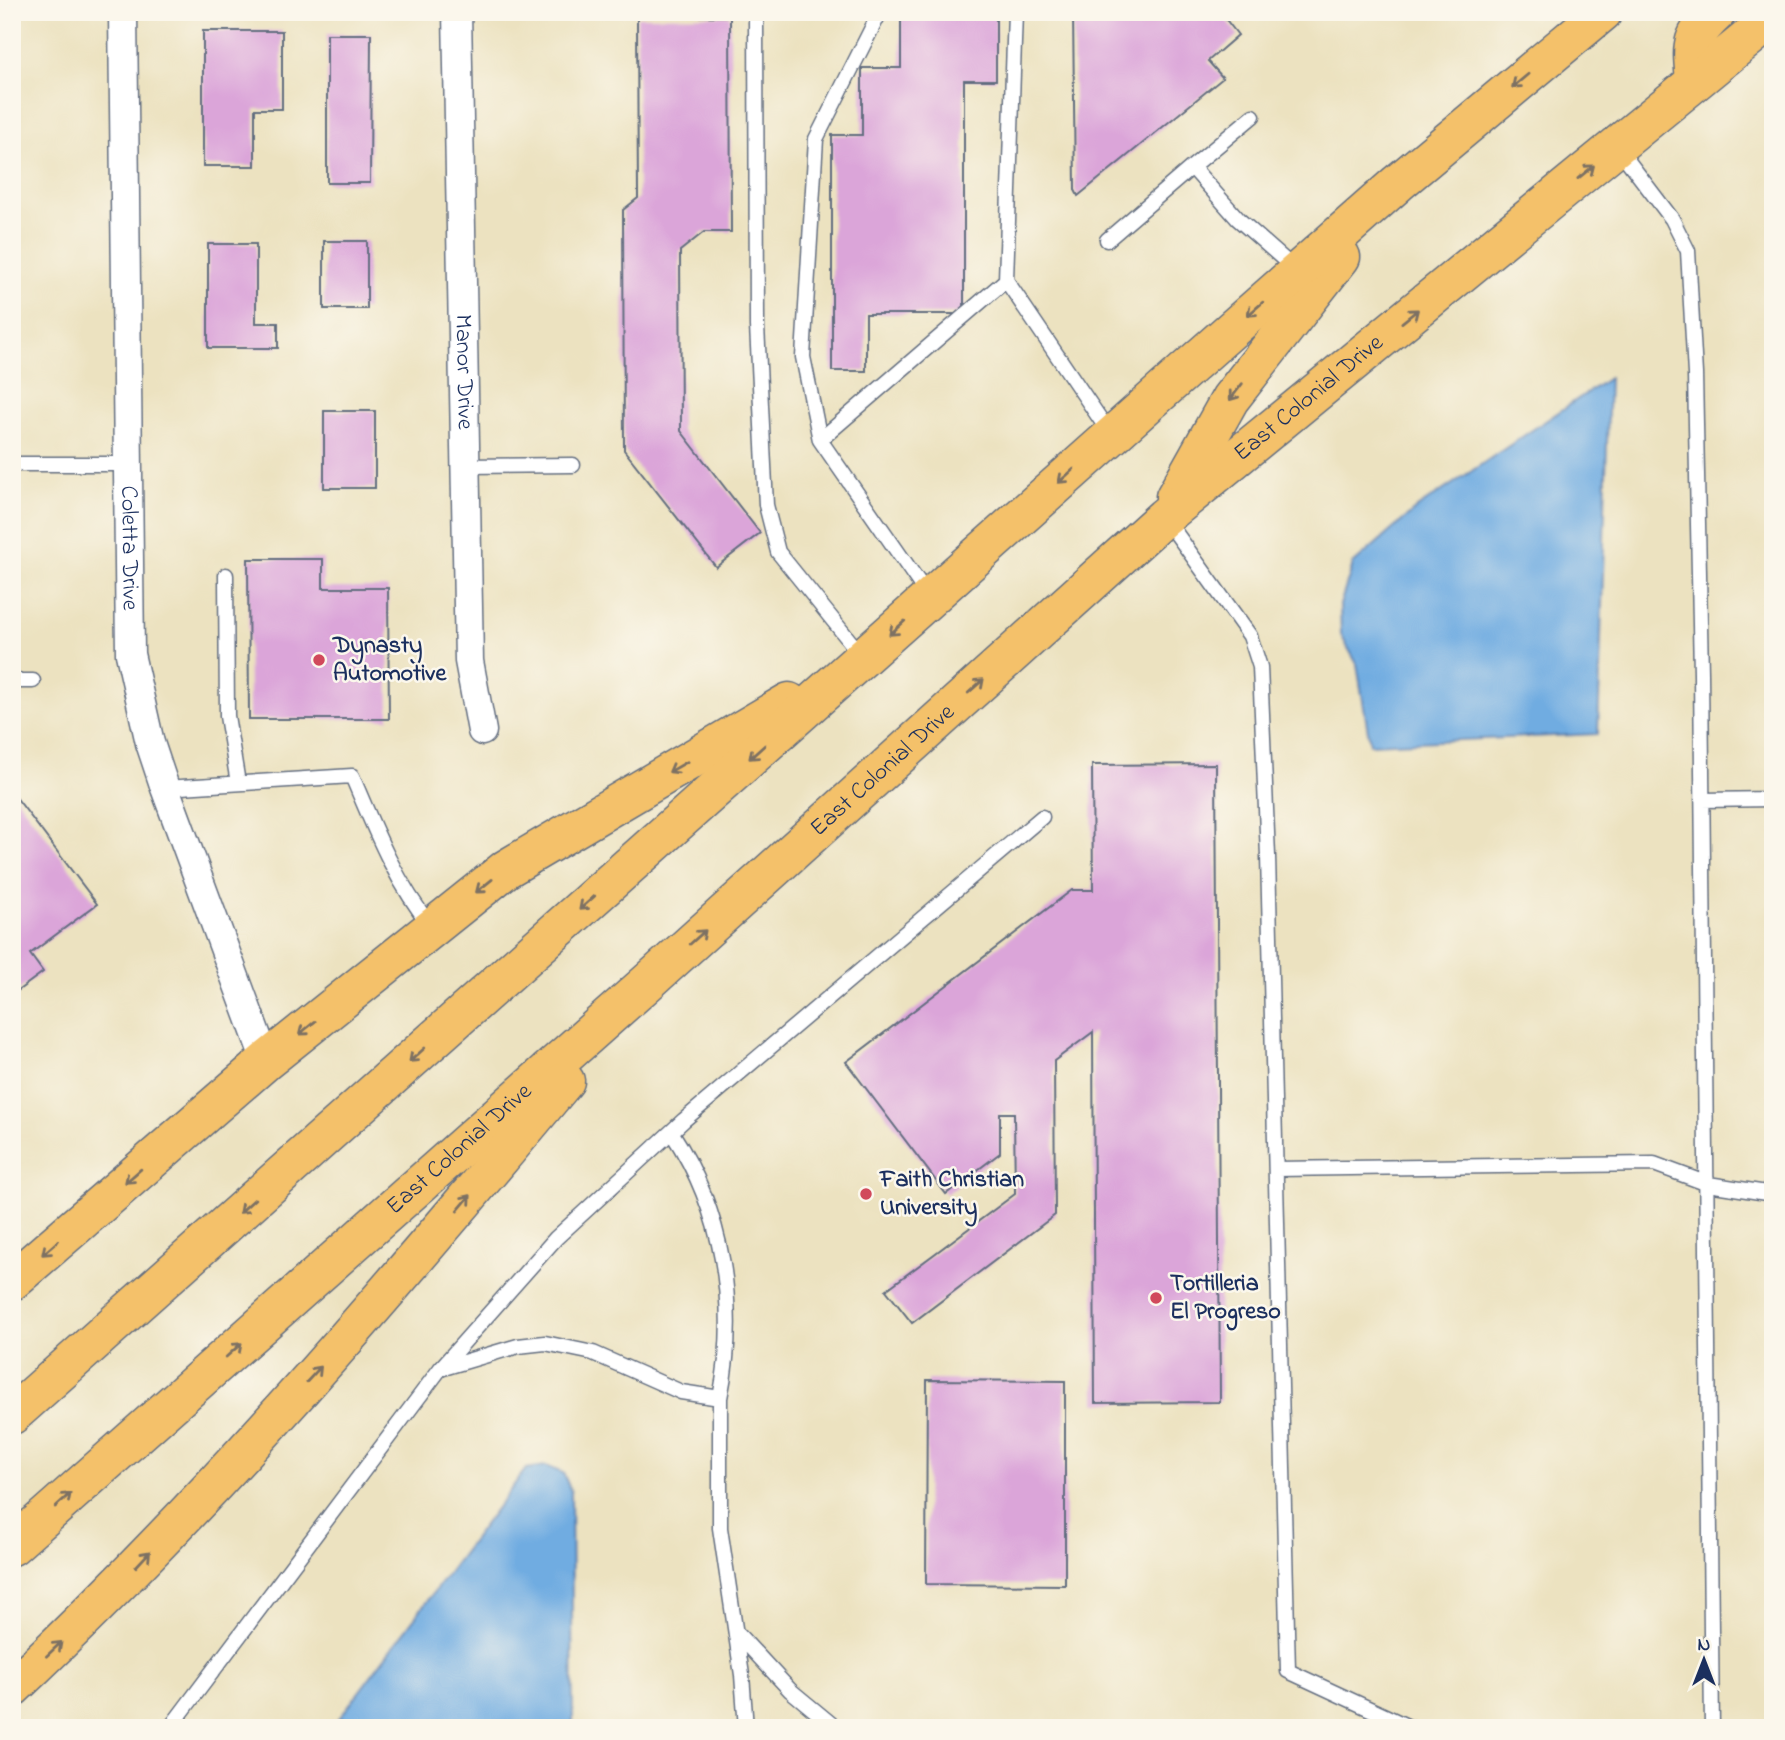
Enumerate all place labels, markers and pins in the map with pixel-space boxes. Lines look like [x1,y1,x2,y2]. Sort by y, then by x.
place label: Dynasty Automotive [332,629,447,692]
marker: Dynasty Automotive [311,652,327,668]
place label: Faith Christian University [879,1163,1024,1227]
marker: Faith Christian University [858,1186,874,1202]
place label: Tortilleria El Progreso [1170,1267,1281,1331]
marker: Tortilleria El Progreso [1148,1290,1164,1306]

